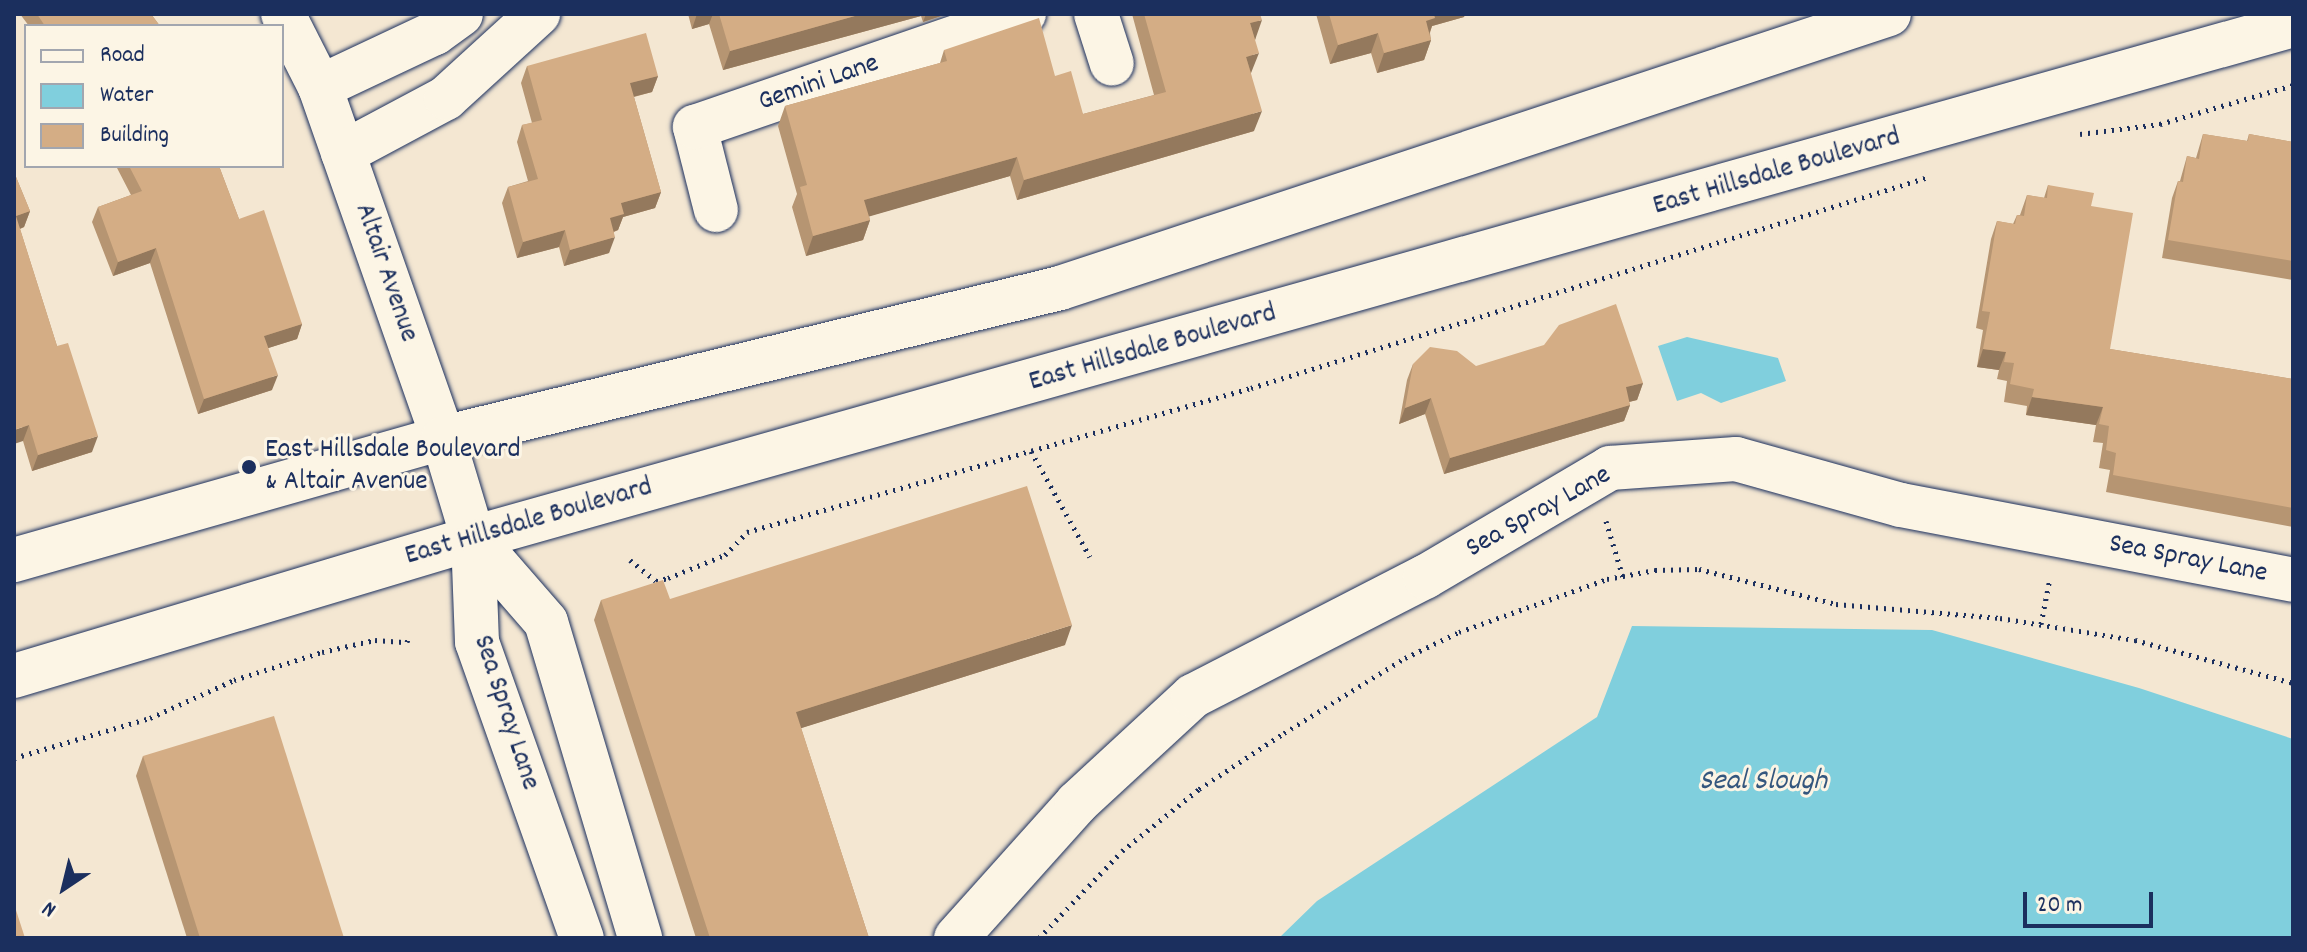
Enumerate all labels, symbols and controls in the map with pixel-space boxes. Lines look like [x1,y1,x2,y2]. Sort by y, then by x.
legend [24,24,284,168]
text: Road [100,39,145,73]
street label: Gemini Lane [754,48,884,120]
text: Water [100,79,153,113]
text: Building [100,119,169,153]
street label: East Hillsdale Boulevard [1649,122,1905,224]
street label: Altair Avenue [346,199,424,347]
street label: East Hillsdale Boulevard [1025,298,1281,400]
place label: East Hillsdale Boulevard & Altair Avenue [265,434,521,500]
marker: East Hillsdale Boulevard & Altair Avenue [240,458,258,476]
street label: Sea Spray Lane [1461,459,1617,567]
street label: East Hillsdale Boulevard [401,472,657,574]
street label: Sea Spray Lane [2106,528,2270,592]
street label: Sea Spray Lane [464,631,546,795]
water label: Seal Slough [1699,765,1827,801]
north arrow [24,848,104,928]
scale bar [2027,876,2157,926]
text: 20 m [2037,889,2083,923]
text: N [37,892,63,924]

